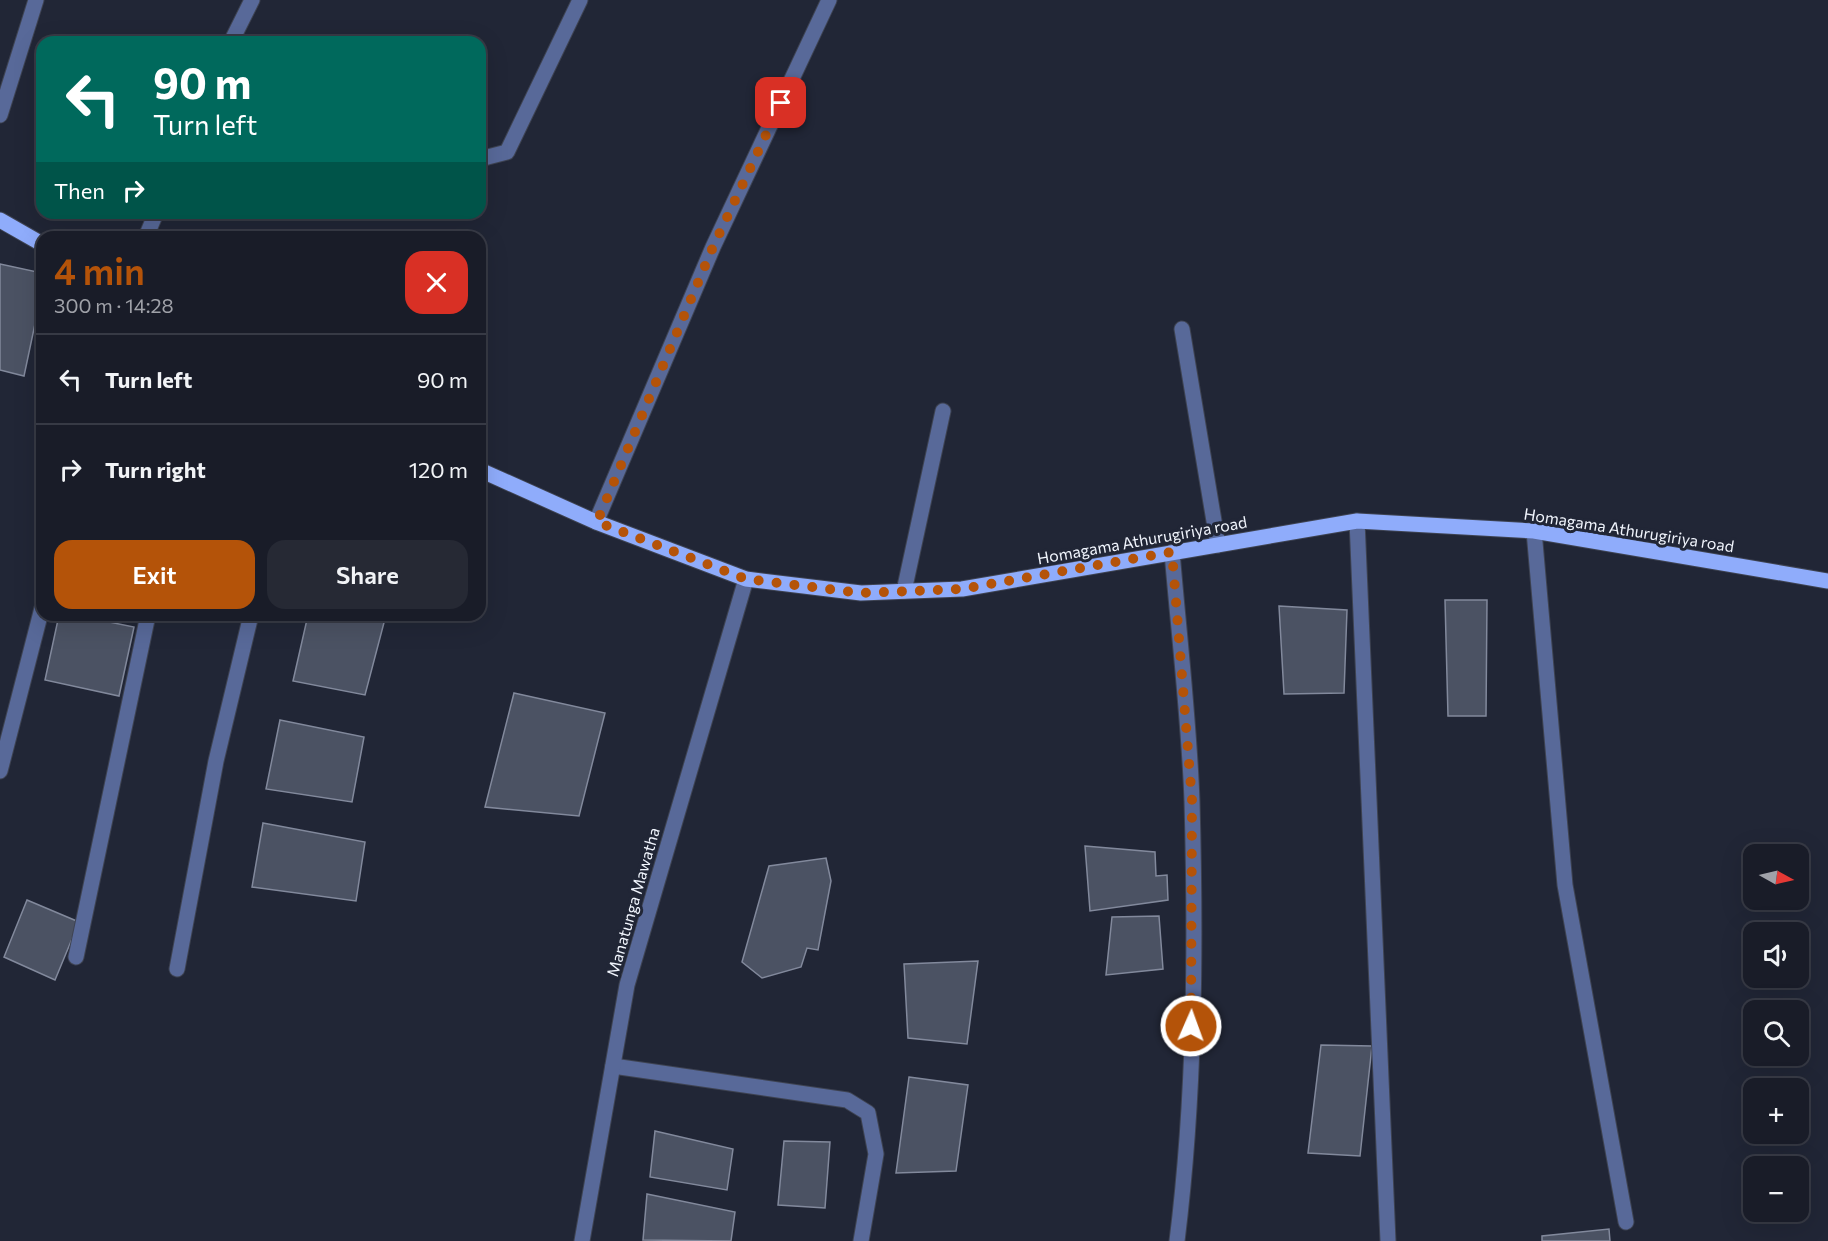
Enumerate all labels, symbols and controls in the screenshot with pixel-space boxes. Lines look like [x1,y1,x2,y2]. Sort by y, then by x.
text: 90 m [153,56,252,108]
icon: left [54,60,132,138]
pin [755,77,806,128]
icon: arrive [764,86,797,119]
text: Turn left [153,108,257,141]
icon: right [117,174,150,207]
text: Then [54,177,105,204]
text: 4 min [54,248,145,292]
button: close [405,251,468,314]
text: 300 m · 14:28 [54,293,174,317]
icon: left [54,363,87,396]
text: Turn left [105,366,192,393]
text: 90 m [417,366,468,393]
icon: right [54,453,87,486]
text: Turn right [105,456,206,483]
text: 120 m [409,456,468,483]
street label: Homagama Athurugiriya road [1523,503,1736,556]
street label: Homagama Athurugiriya road [1036,512,1248,567]
button: Exit [54,540,255,609]
button: Share [267,540,468,609]
street label: Manatunga Mawatha [602,825,663,979]
north arrow [1743,844,1809,910]
map controls [1743,844,1809,1222]
button: sound [1743,922,1809,988]
position arrow [1159,994,1223,1058]
button: search [1743,1000,1809,1066]
button: + [1743,1078,1809,1144]
button: − [1743,1156,1809,1222]

